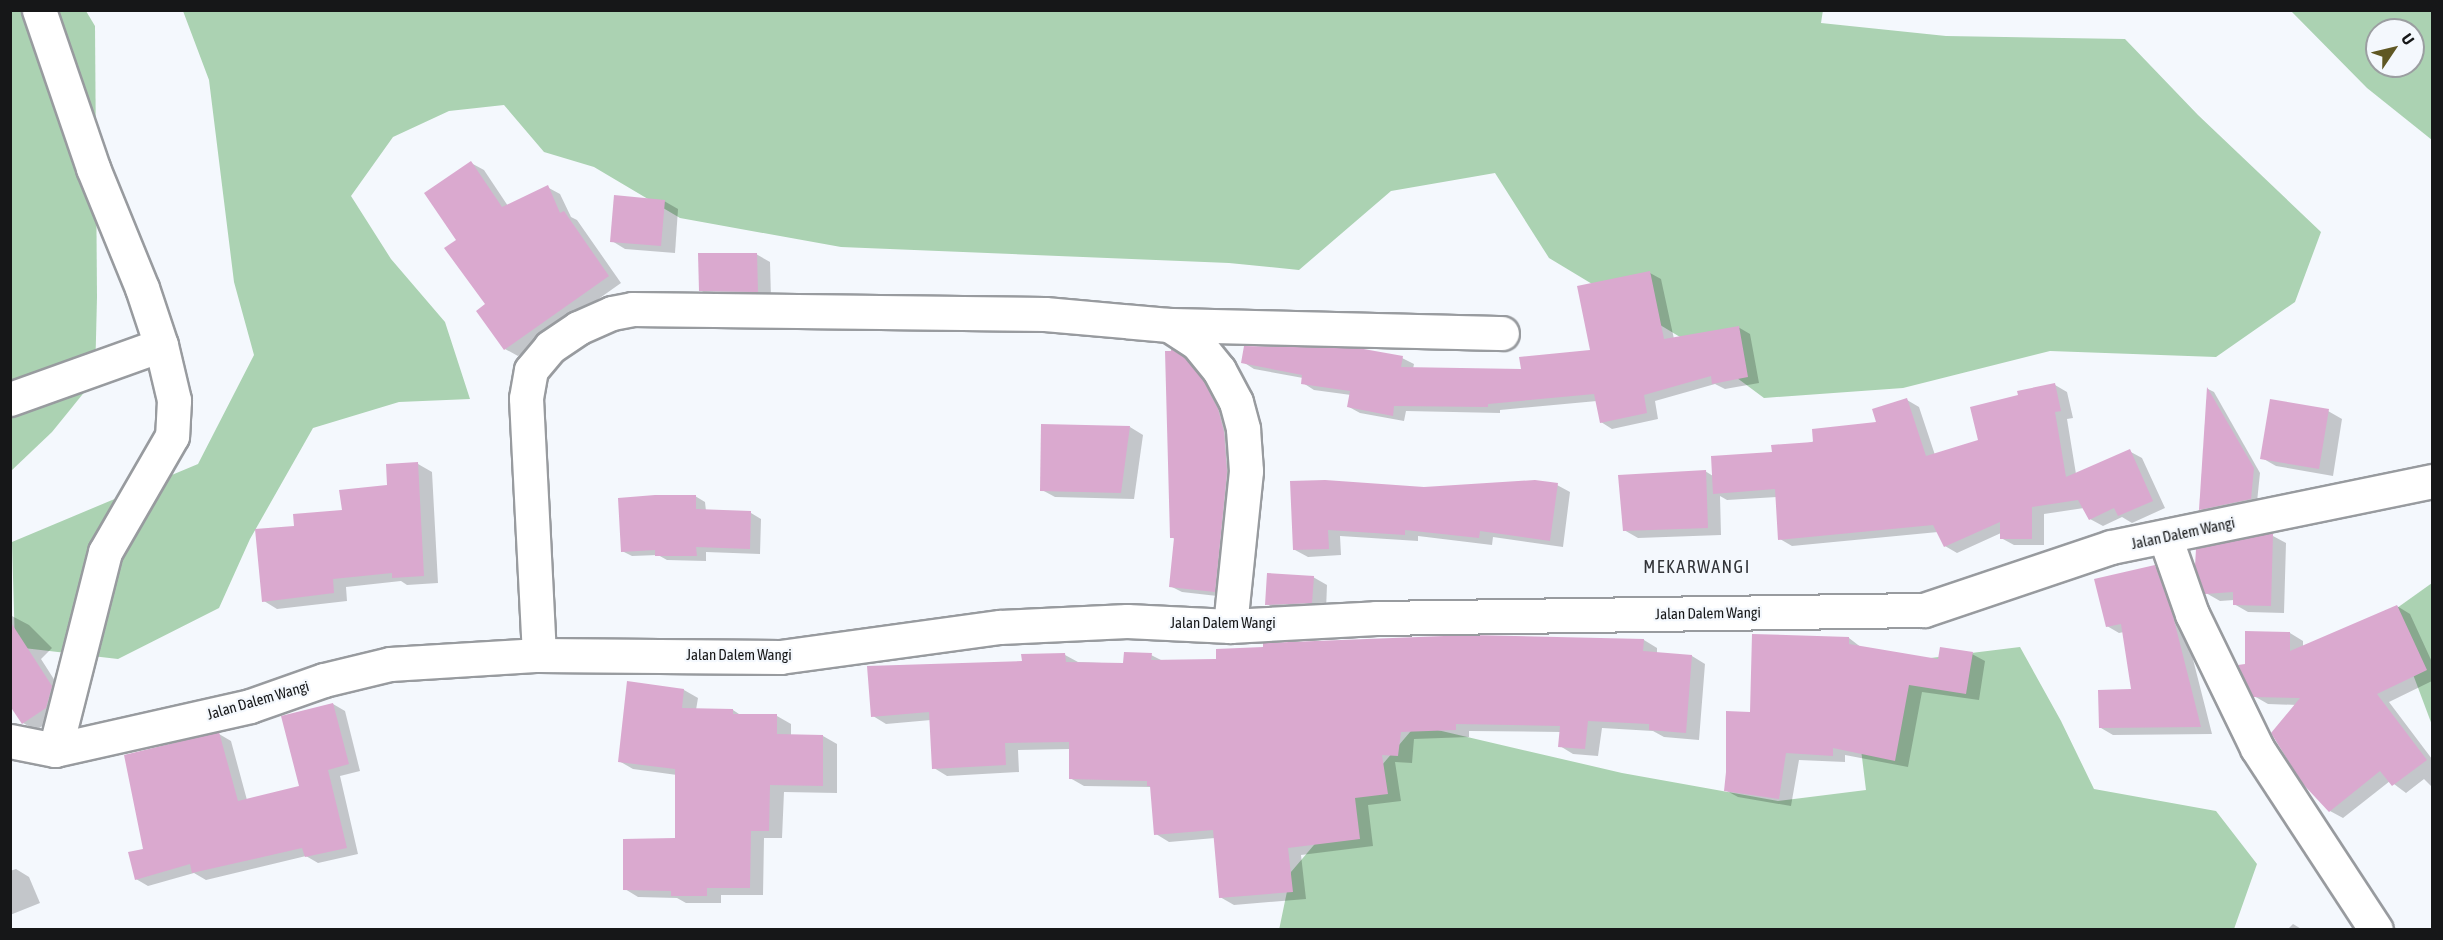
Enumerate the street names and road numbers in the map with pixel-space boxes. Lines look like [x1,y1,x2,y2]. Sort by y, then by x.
street label: Jalan Dalem Wangi [2130,513,2236,553]
street label: Jalan Dalem Wangi [1655,603,1761,623]
street label: Jalan Dalem Wangi [1170,614,1276,632]
street label: Jalan Dalem Wangi [686,646,792,664]
street label: Jalan Dalem Wangi [205,677,311,723]

